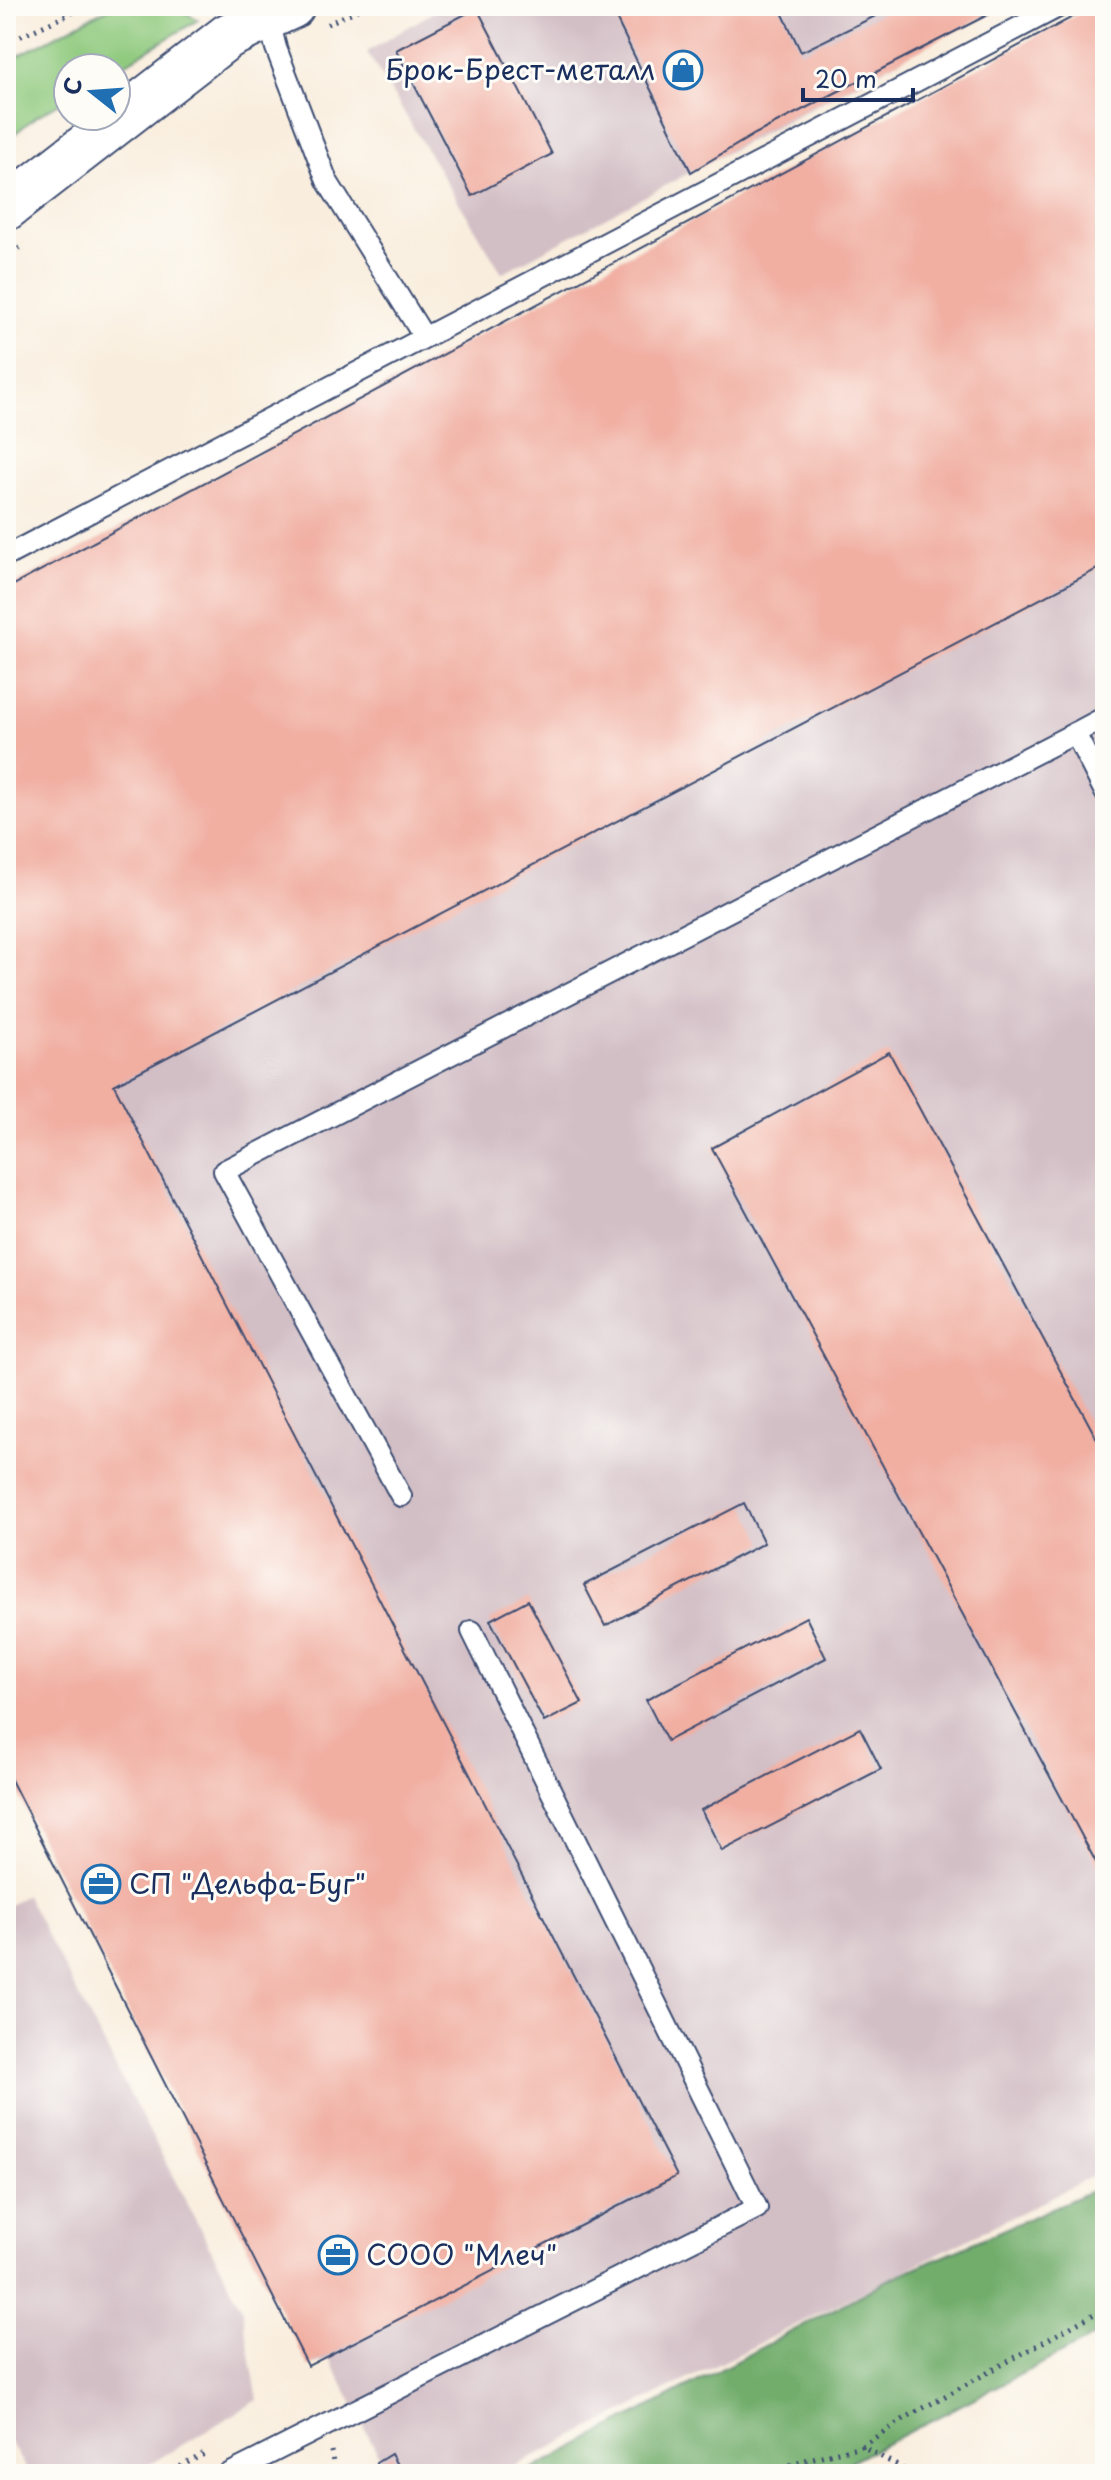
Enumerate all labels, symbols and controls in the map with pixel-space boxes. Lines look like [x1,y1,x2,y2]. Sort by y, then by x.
place label: Брок-Брест-металл [385,47,655,90]
shop icon: Брок-Брест-металл [662,49,704,91]
north arrow [52,52,132,132]
scale bar [803,52,913,102]
text: 20 m [815,60,877,96]
text: С [53,73,90,98]
place label: СП "Дельфа-Буг" [129,1861,366,1904]
office icon: СП "Дельфа-Буг" [80,1863,122,1905]
place label: СООО "Млеч" [366,2232,557,2275]
office icon: СООО "Млеч" [317,2234,359,2276]

